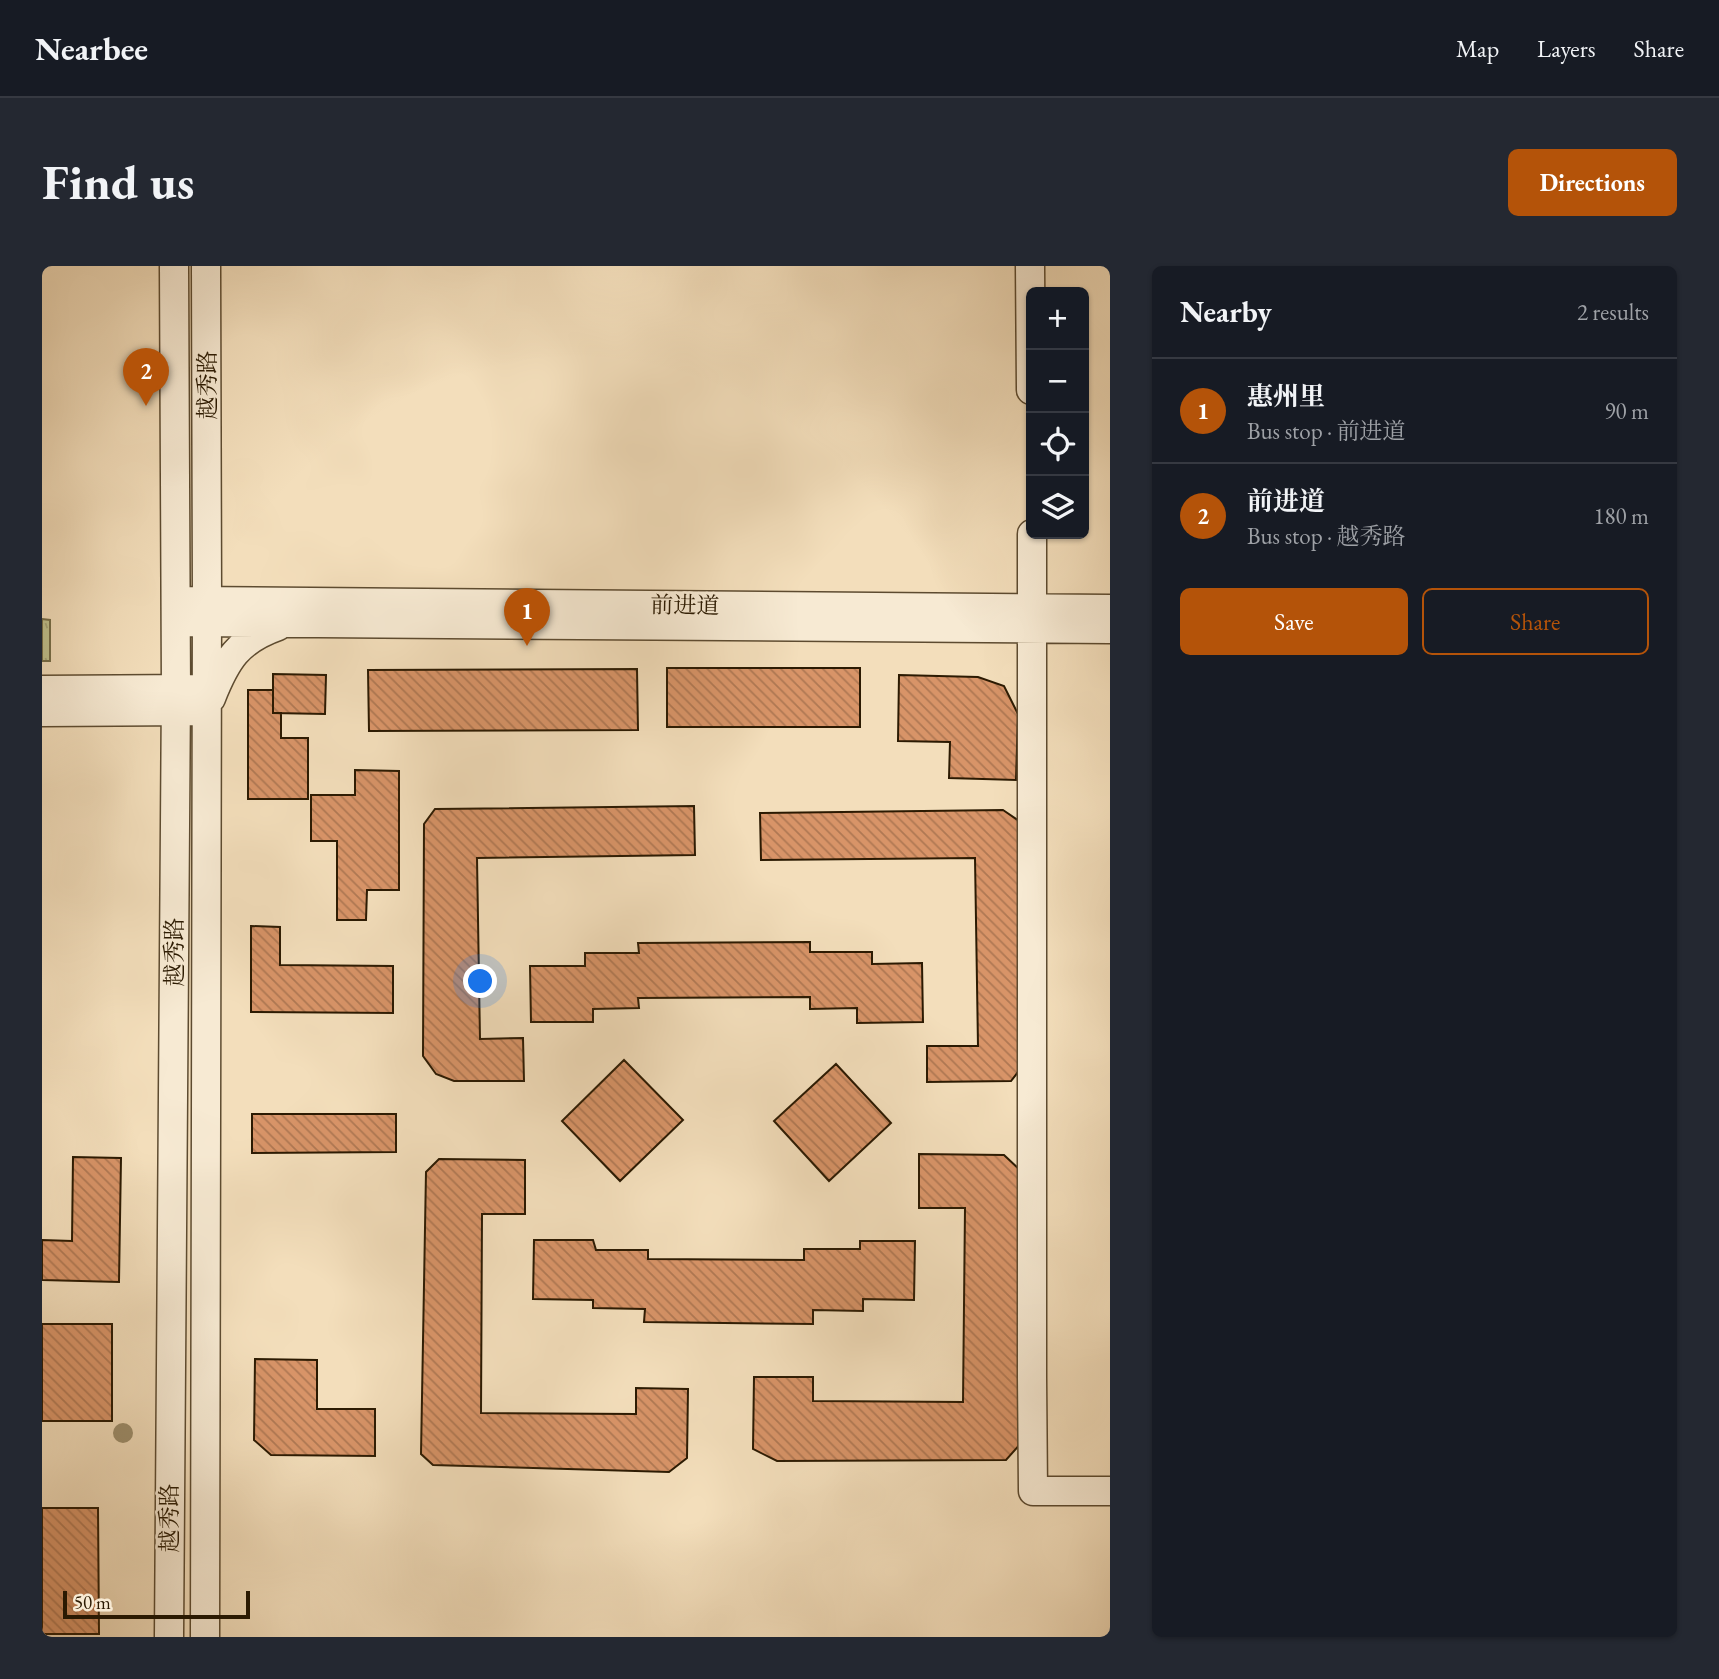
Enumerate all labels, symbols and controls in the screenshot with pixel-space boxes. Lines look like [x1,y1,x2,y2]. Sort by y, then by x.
text: Nearbee [35,27,148,70]
text: Map [1456,33,1499,64]
text: Layers [1537,33,1596,64]
text: Share [1634,33,1684,64]
button: Directions [1508,149,1677,216]
text: Find us [42,150,194,214]
map controls [1026,287,1089,539]
button: + [1026,287,1089,350]
text: Nearby [1180,292,1272,331]
text: 2 results [1577,297,1649,327]
pin: 2 [123,348,169,406]
button: − [1026,350,1089,413]
street label: 越秀路 [192,351,222,420]
text: 惠州里 [1247,379,1325,413]
text: 1 [1197,396,1209,426]
text: 90 m [1604,396,1649,426]
button: locate [1026,413,1089,476]
text: Bus stop · 前进道 [1247,416,1405,446]
button: layers [1026,476,1089,539]
text: 前进道 [1247,484,1325,518]
text: 2 [1197,501,1209,531]
text: 180 m [1593,501,1649,531]
text: Bus stop · 越秀路 [1247,521,1405,551]
pin: 1 [504,588,550,646]
button: Save [1180,588,1408,655]
button: Share [1422,588,1649,655]
street label: 前进道 [650,589,720,621]
street label: 越秀路 [159,918,189,987]
your location [463,964,497,998]
street label: 越秀路 [154,1484,184,1553]
scale bar [63,1588,250,1620]
text: 50 m [74,1590,111,1615]

